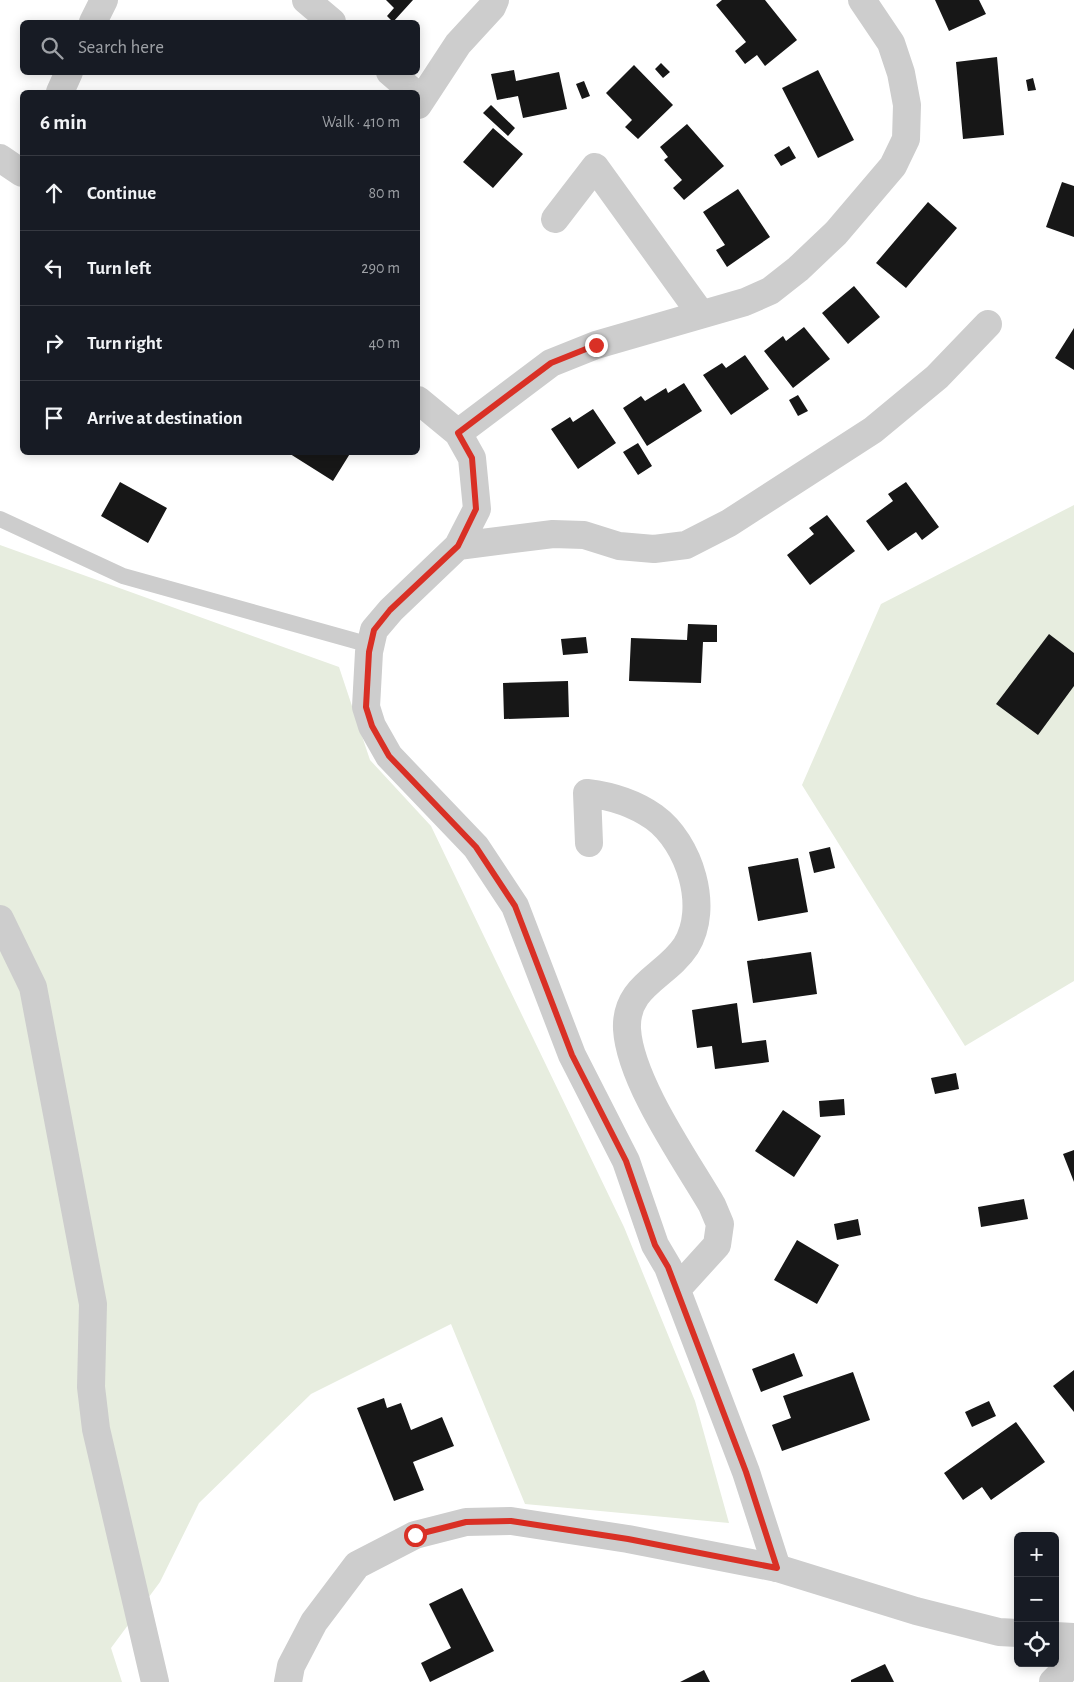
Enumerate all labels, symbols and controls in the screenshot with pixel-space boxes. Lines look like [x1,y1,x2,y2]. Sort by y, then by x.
search box [20,20,420,75]
icon: search [38,34,66,62]
text: Search here [78,38,164,57]
text: 6 min [40,112,87,133]
text: Walk · 410 m [322,114,400,130]
icon: ahead [40,179,68,207]
text: Continue [87,184,156,203]
text: 80 m [369,185,400,201]
icon: left [40,254,68,282]
text: Turn left [87,259,151,278]
text: 290 m [361,260,400,276]
icon: right [40,329,68,357]
text: Turn right [87,334,162,353]
route end [585,334,608,357]
text: 40 m [368,335,400,351]
icon: arrive [40,404,68,432]
text: Arrive at destination [87,409,243,428]
route start [404,1524,427,1547]
map controls [1014,1532,1059,1667]
button: + [1014,1532,1059,1577]
button: − [1014,1577,1059,1622]
button: locate [1014,1622,1059,1667]

